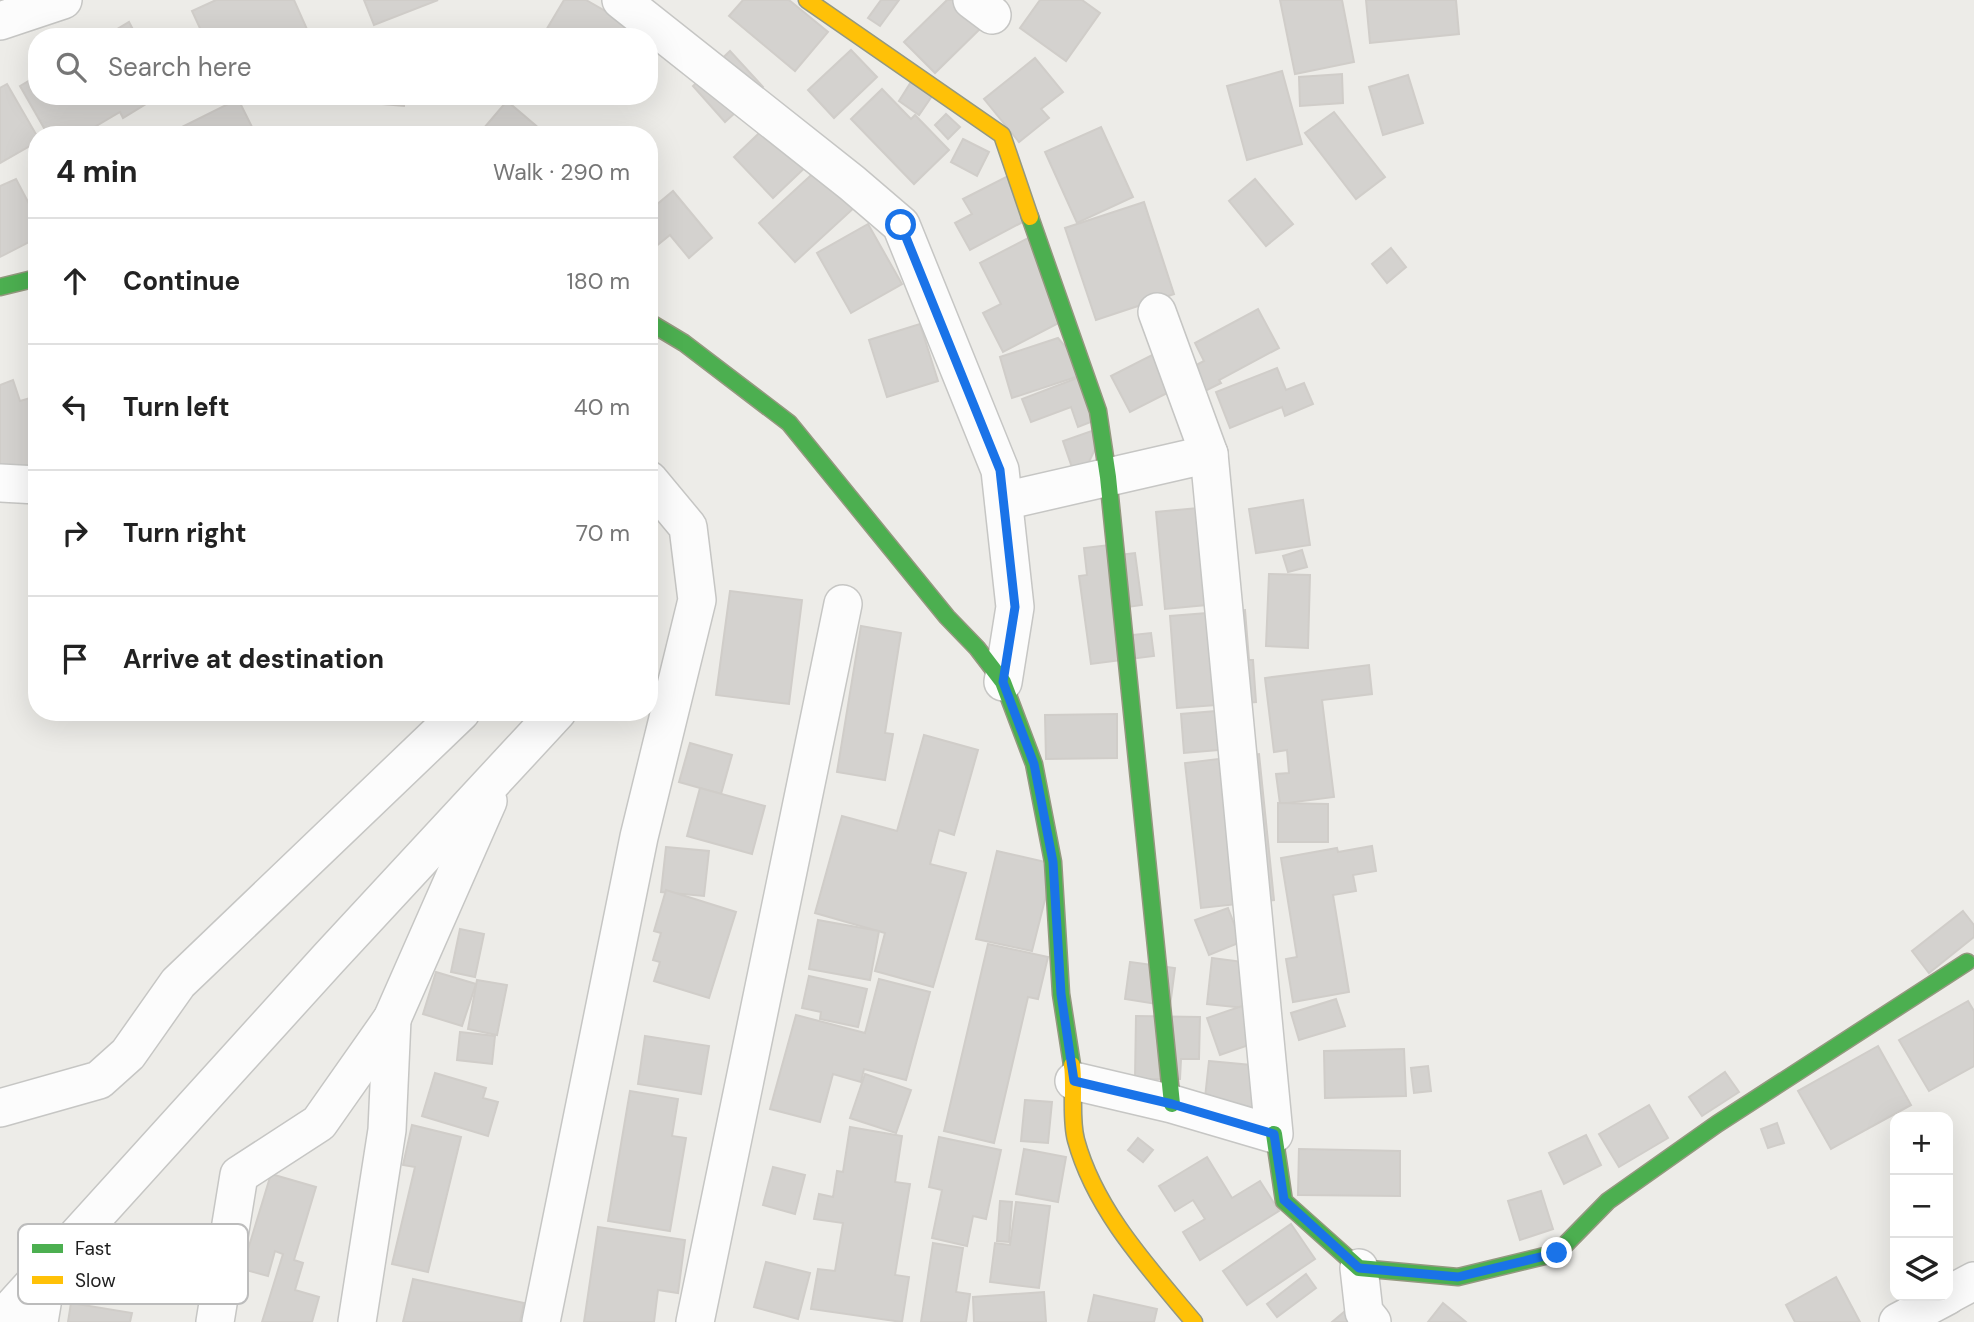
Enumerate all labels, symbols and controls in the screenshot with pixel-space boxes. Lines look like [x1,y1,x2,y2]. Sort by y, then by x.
search box [28,28,658,105]
icon: search [52,48,90,86]
text: Search here [108,50,251,84]
text: 4 min [56,152,138,191]
text: Walk · 290 m [493,157,630,187]
route start [885,209,916,240]
icon: ahead [56,262,94,300]
text: Continue [123,264,240,298]
text: 180 m [566,266,630,296]
icon: left [56,388,94,426]
text: Turn left [123,390,230,424]
text: 40 m [574,392,630,422]
icon: right [56,514,94,552]
text: Turn right [123,516,247,550]
text: 70 m [576,518,630,548]
icon: arrive [56,640,94,678]
text: Arrive at destination [123,642,384,676]
map controls [1890,1112,1953,1301]
button: + [1890,1112,1953,1175]
button: − [1890,1175,1953,1238]
legend [18,1224,248,1304]
text: Fast [75,1236,111,1261]
route end [1541,1237,1572,1268]
button: layers [1890,1238,1953,1301]
text: Slow [75,1268,116,1293]

